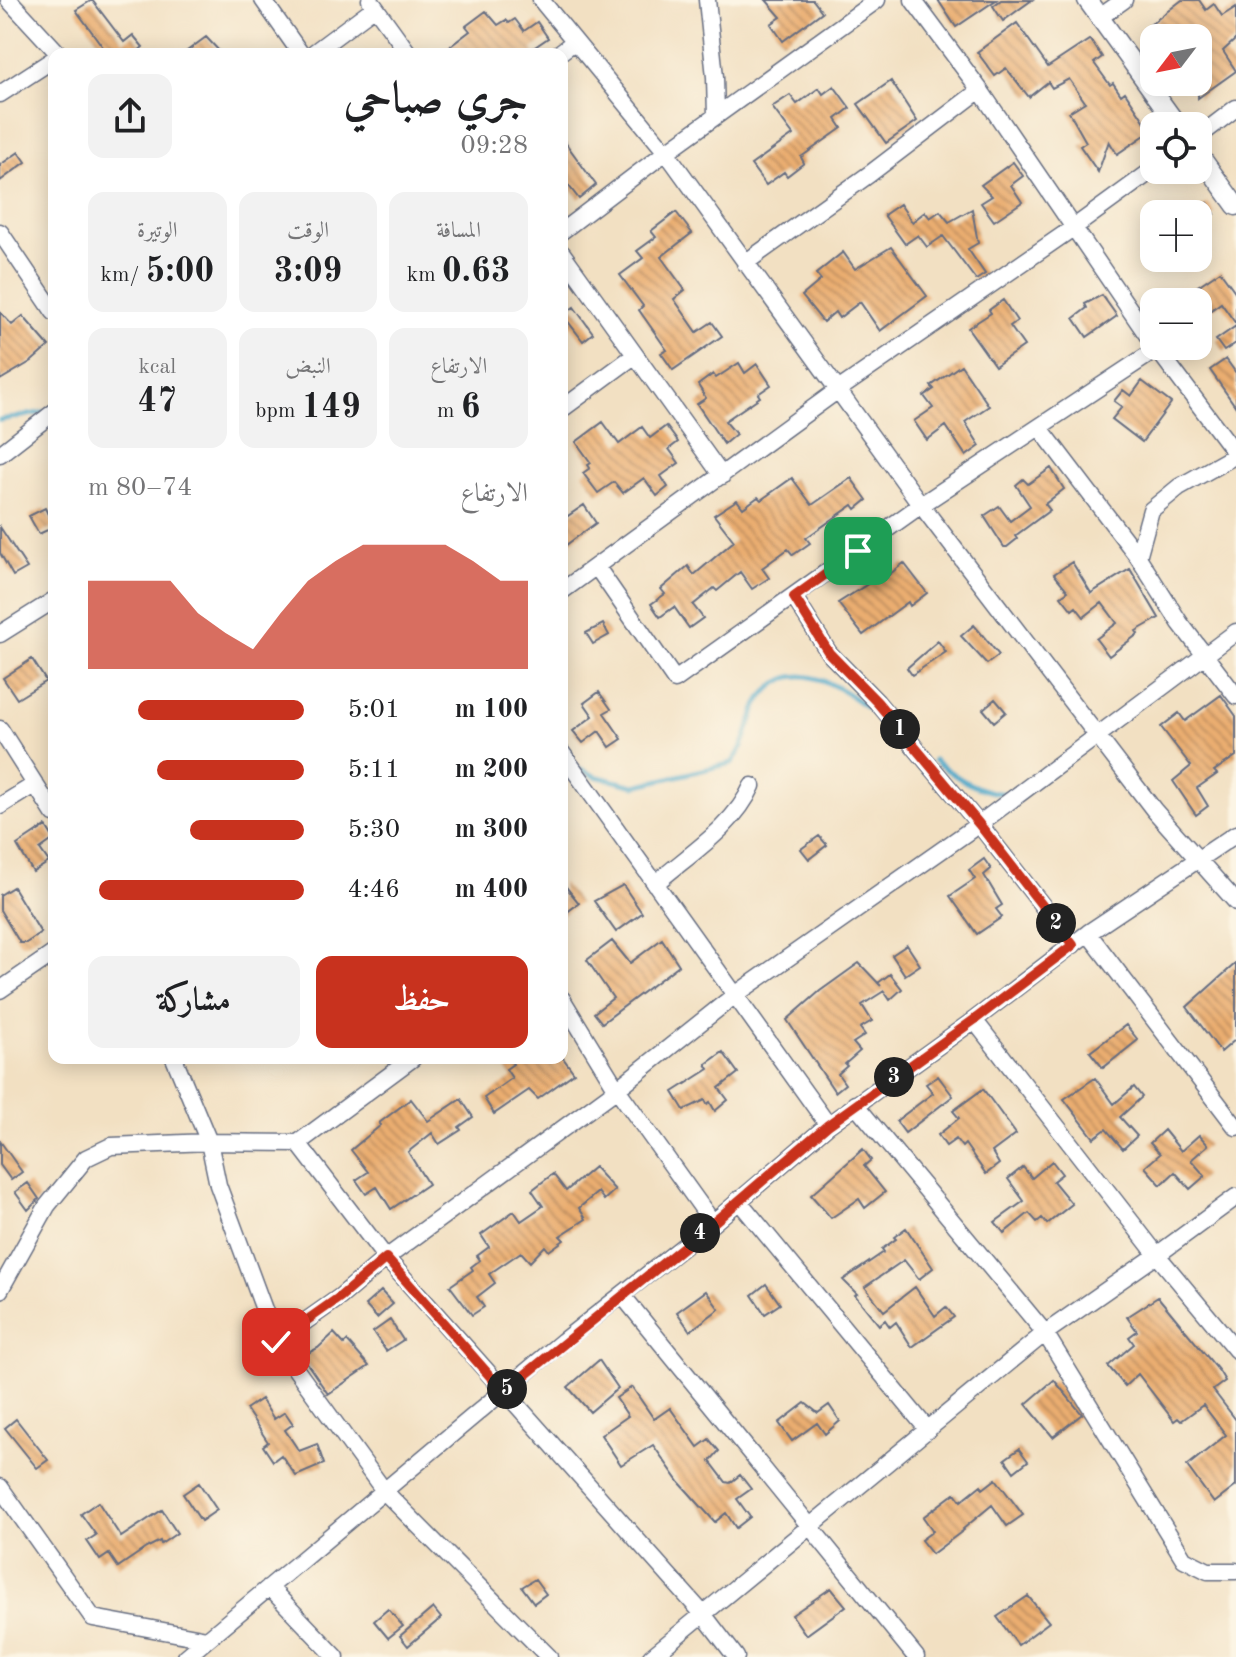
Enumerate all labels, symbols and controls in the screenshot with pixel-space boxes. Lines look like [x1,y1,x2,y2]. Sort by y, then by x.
north arrow [1140,24,1212,96]
map controls [1140,24,1212,360]
button: share [88,74,172,158]
text: جري صباحي [344,78,528,122]
button: locate [1140,112,1212,184]
text: 09:28 [460,133,528,159]
button: + [1140,200,1212,272]
text: الوتيرة [137,220,178,242]
text: الوقت [287,220,329,242]
text: المسافة [436,220,481,242]
text: 5:00 [145,255,214,289]
text: 3:09 [274,255,342,289]
text: 0.63 [442,255,511,289]
text: /km [101,264,145,286]
text: km [407,264,442,286]
button: − [1140,288,1212,360]
text: kcal [138,356,176,378]
text: النبض [285,356,331,378]
text: الارتفاع [430,356,487,378]
text: 47 [138,385,177,419]
text: 149 [302,391,361,425]
text: 6 [461,391,480,425]
text: bpm [255,400,302,422]
text: m [437,400,461,422]
text: 74–80 m [88,475,192,501]
text: الارتفاع [461,481,528,507]
pin [824,517,892,585]
icon: arrive [836,529,880,573]
text: 5:01 [347,697,400,723]
text: 100 m [455,697,528,723]
pin: 1 [880,709,920,749]
text: 1 [894,718,906,740]
text: 5:11 [347,757,400,783]
text: 200 m [455,757,528,783]
text: 5:30 [347,817,400,843]
text: 300 m [455,817,528,843]
text: 4:46 [347,877,400,903]
text: 400 m [455,877,528,903]
pin: 2 [1036,903,1076,943]
text: 2 [1050,912,1062,934]
button: مشاركة [88,956,300,1048]
button: حفظ [316,956,528,1048]
pin: 3 [874,1057,914,1097]
text: 3 [888,1066,900,1088]
pin: 4 [680,1213,720,1253]
text: 4 [694,1222,706,1244]
pin [242,1308,310,1376]
icon: check [254,1320,298,1364]
pin: 5 [487,1369,527,1409]
text: 5 [501,1378,513,1400]

